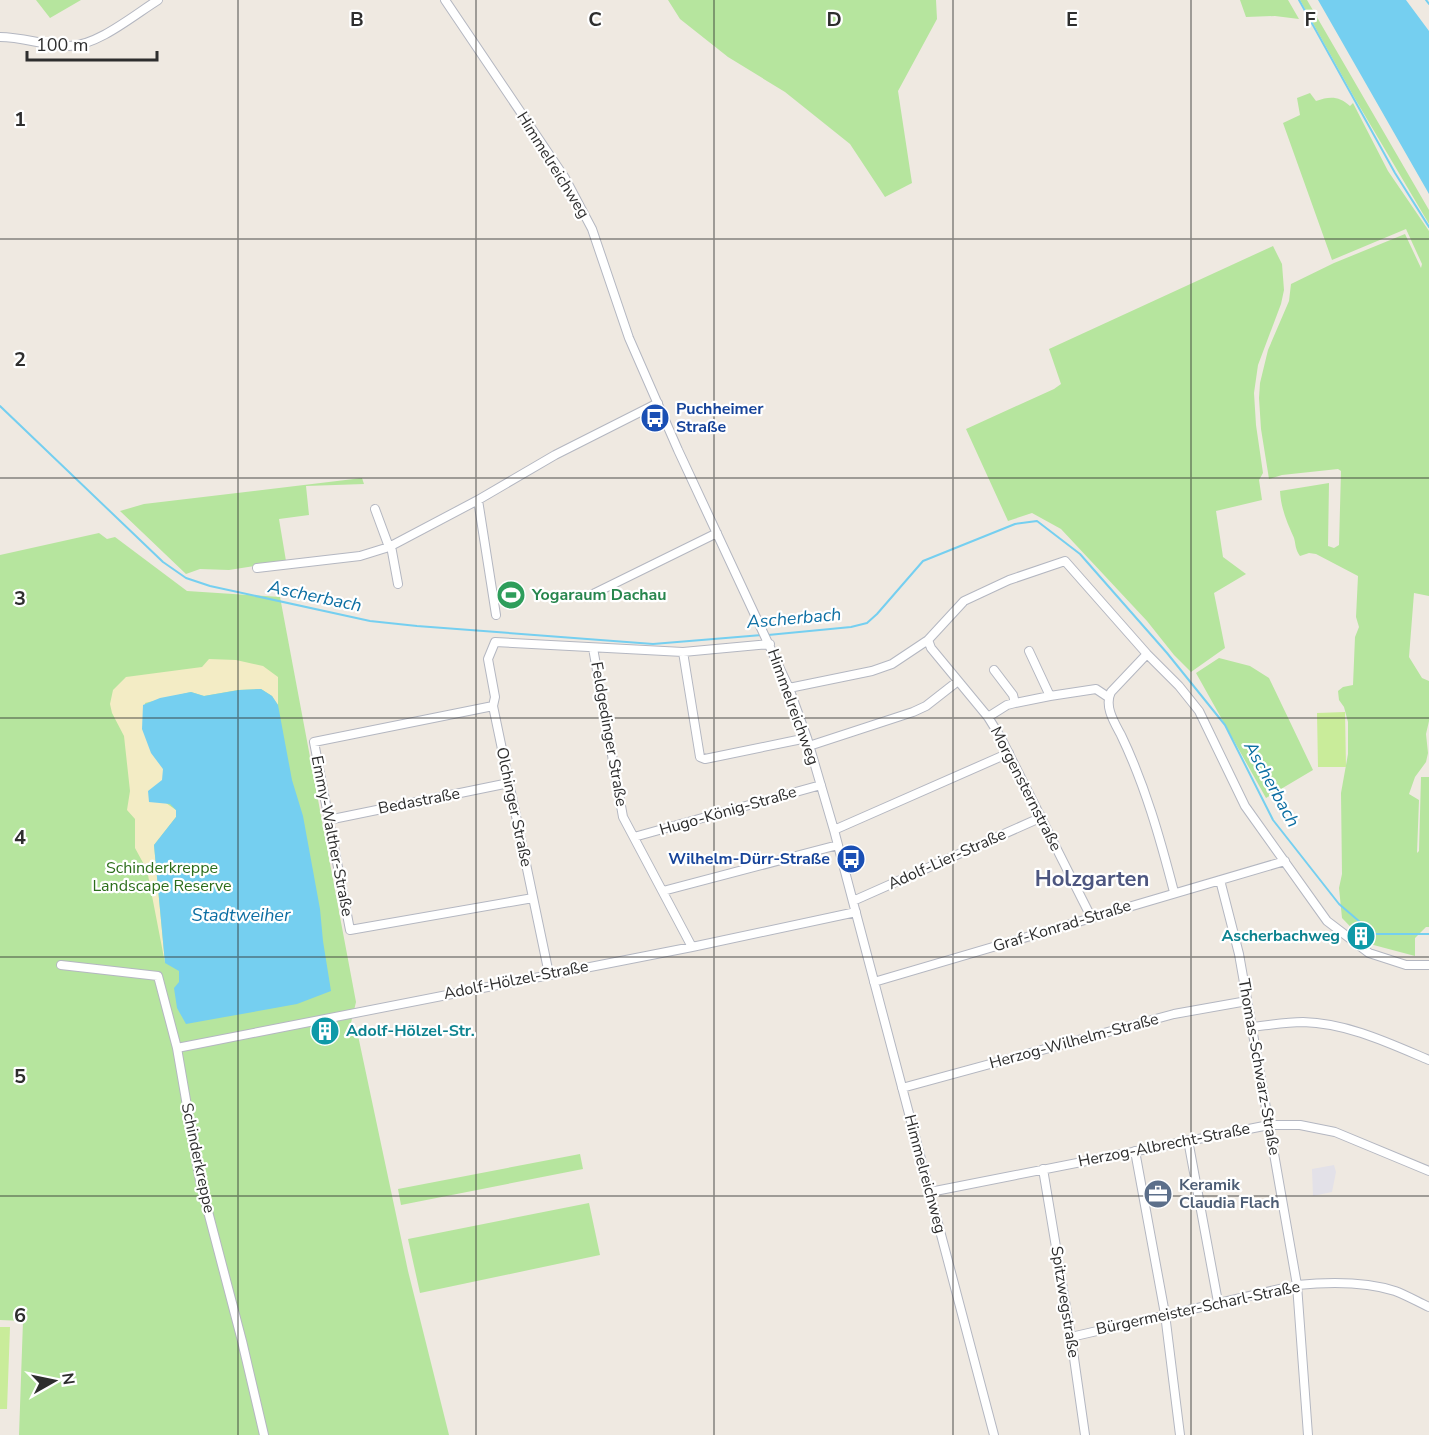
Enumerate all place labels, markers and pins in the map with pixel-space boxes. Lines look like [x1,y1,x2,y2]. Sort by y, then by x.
place label: Puchheimer Straße [676,398,764,438]
bus stop icon: Puchheimer Straße [639,402,671,434]
sports icon: Yogaraum Dachau [495,579,527,611]
place label: Yogaraum Dachau [531,584,667,606]
bus stop icon: Wilhelm-Dürr-Straße [835,843,867,875]
place label: Wilhelm-Dürr-Straße [668,848,830,870]
building icon: Ascherbachweg [1345,920,1377,952]
place label: Ascherbachweg [1222,925,1340,947]
building icon: Adolf-Hölzel-Str. [309,1015,341,1047]
place label: Adolf-Hölzel-Str. [346,1020,475,1042]
place label: Keramik Claudia Flach [1179,1174,1280,1214]
office icon: Keramik Claudia Flach [1142,1178,1174,1210]

